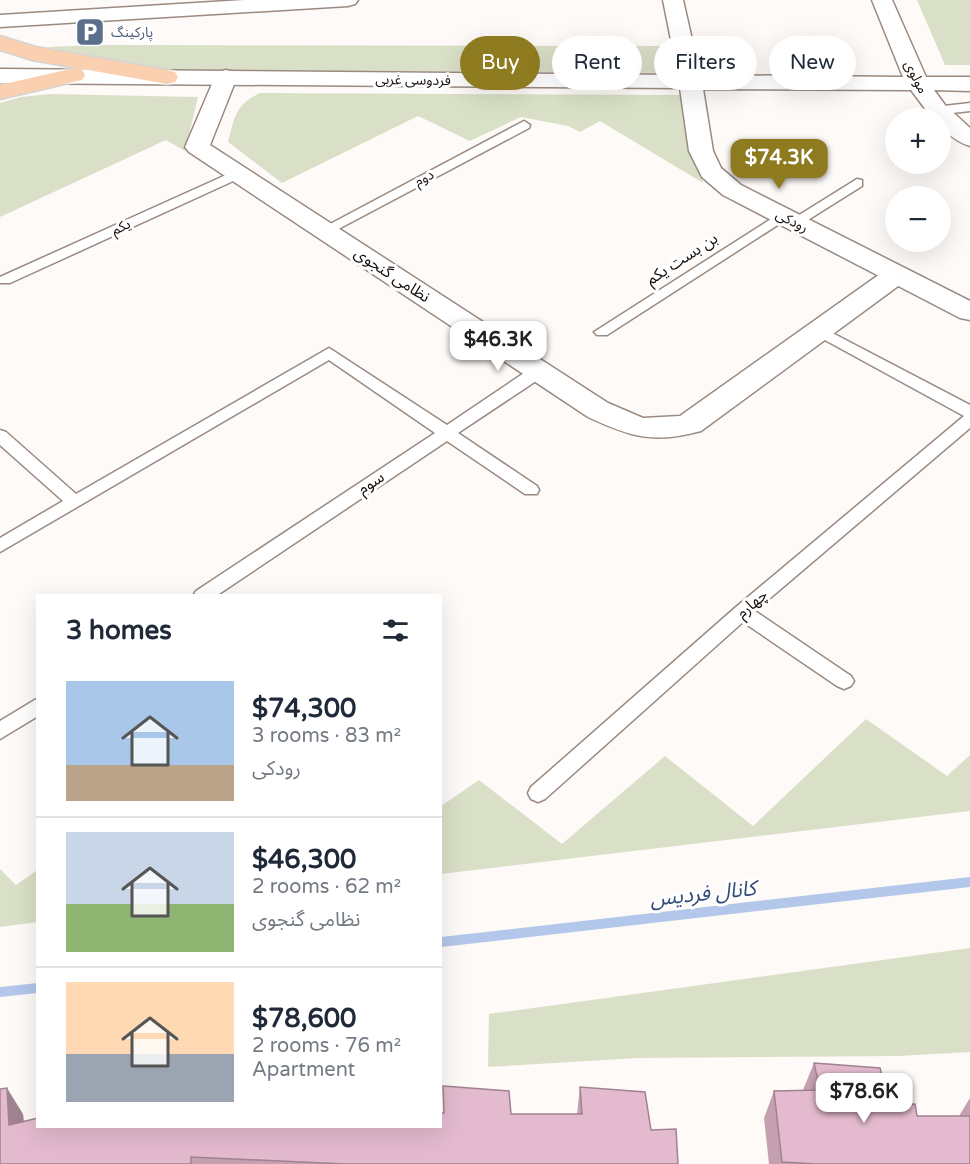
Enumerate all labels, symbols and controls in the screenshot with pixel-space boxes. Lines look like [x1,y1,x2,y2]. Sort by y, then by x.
parking icon: پارکینگ [74,16,106,48]
place label: پارکینگ [111,24,153,42]
chip: Buy [460,36,540,90]
chip: Rent [552,36,642,90]
chip: Filters [654,36,757,90]
chip: New [769,36,856,90]
street label: مولوی [901,58,931,96]
street label: فردوسی غربی [375,71,451,89]
map controls [885,108,951,252]
button: + [885,108,951,174]
pin: $74.3K [730,139,828,190]
text: $74.3K [745,146,813,170]
street label: دوم [411,166,438,192]
button: − [885,186,951,252]
street label: رودکی [773,206,811,236]
street label: یکم [109,215,134,241]
street label: بن بست یکم [642,228,723,291]
street label: نظامی گنجوی [350,243,434,307]
pin: $46.3K [449,321,547,372]
text: $46.3K [464,328,532,352]
street label: سوم [354,467,389,501]
street label: چهارم [732,585,773,625]
icon: filters [379,614,412,647]
text: 3 homes [66,615,172,646]
text: $74,300 [252,693,356,724]
icon: home [114,705,186,777]
text: 3 rooms · 83 m² [252,724,401,748]
text: رودکی [252,757,301,781]
text: $46,300 [252,844,356,875]
icon: home [114,856,186,928]
text: 2 rooms · 62 m² [252,875,401,899]
water label: کانال فردیس [649,876,762,912]
text: نظامی گنجوی [252,908,360,932]
text: $78,600 [252,1003,356,1034]
icon: home [114,1006,186,1078]
text: 2 rooms · 76 m² [252,1034,401,1058]
text: Apartment [252,1058,355,1082]
pin: $78.6K [815,1073,913,1124]
text: $78.6K [830,1080,898,1104]

